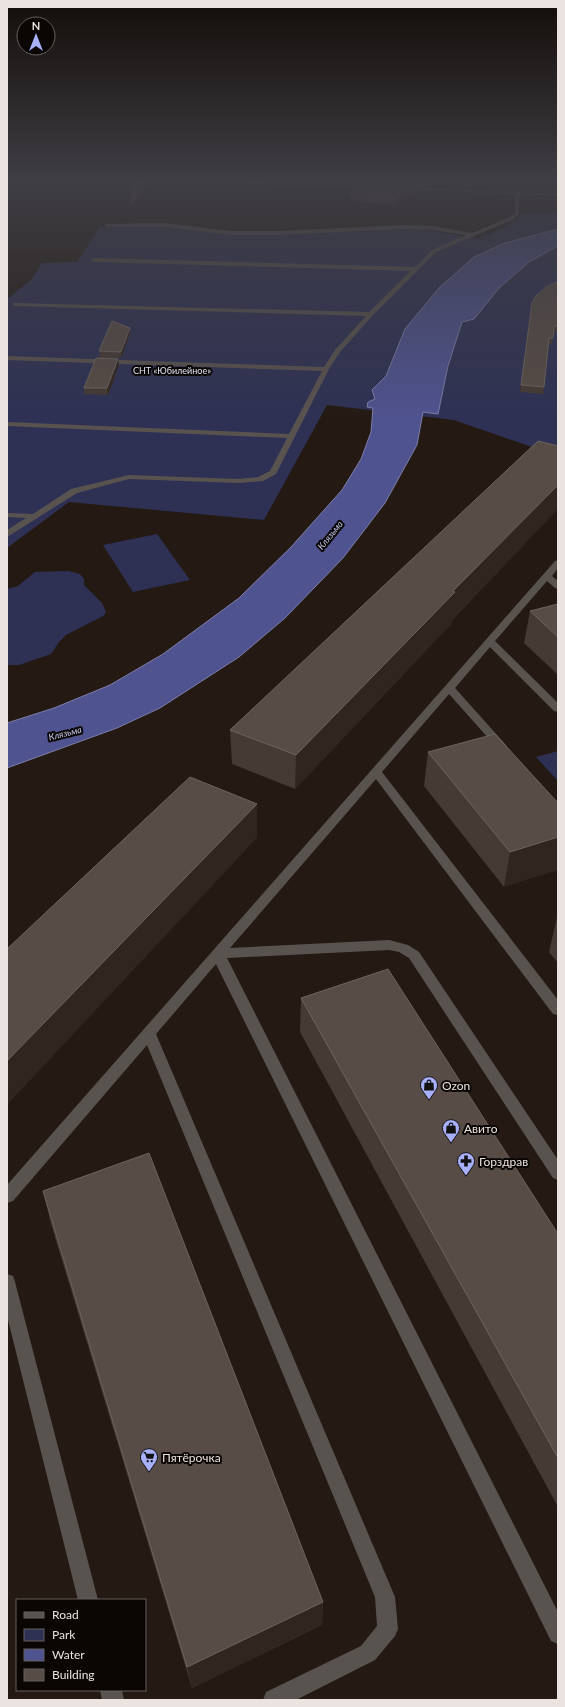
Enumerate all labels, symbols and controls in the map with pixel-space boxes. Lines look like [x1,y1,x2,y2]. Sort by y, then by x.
north arrow [16,16,56,56]
text: N [32,19,40,32]
park label: СНТ «Юбилейное» [133,365,211,376]
water label: Клязьма [315,518,345,552]
water label: Клязьма [47,723,83,742]
shop icon: Ozon [419,1075,439,1100]
place label: Ozon [442,1078,470,1093]
shop icon: Авито [441,1118,461,1143]
place label: Авито [464,1121,498,1136]
pharmacy icon: Горздрав [456,1151,476,1176]
place label: Горздрав [479,1154,528,1169]
supermarket icon: Пятёрочка [139,1447,159,1472]
place label: Пятёрочка [162,1450,221,1465]
legend [16,1599,146,1691]
text: Road [52,1607,79,1622]
text: Park [52,1627,76,1642]
text: Water [52,1647,85,1662]
text: Building [52,1667,95,1682]

